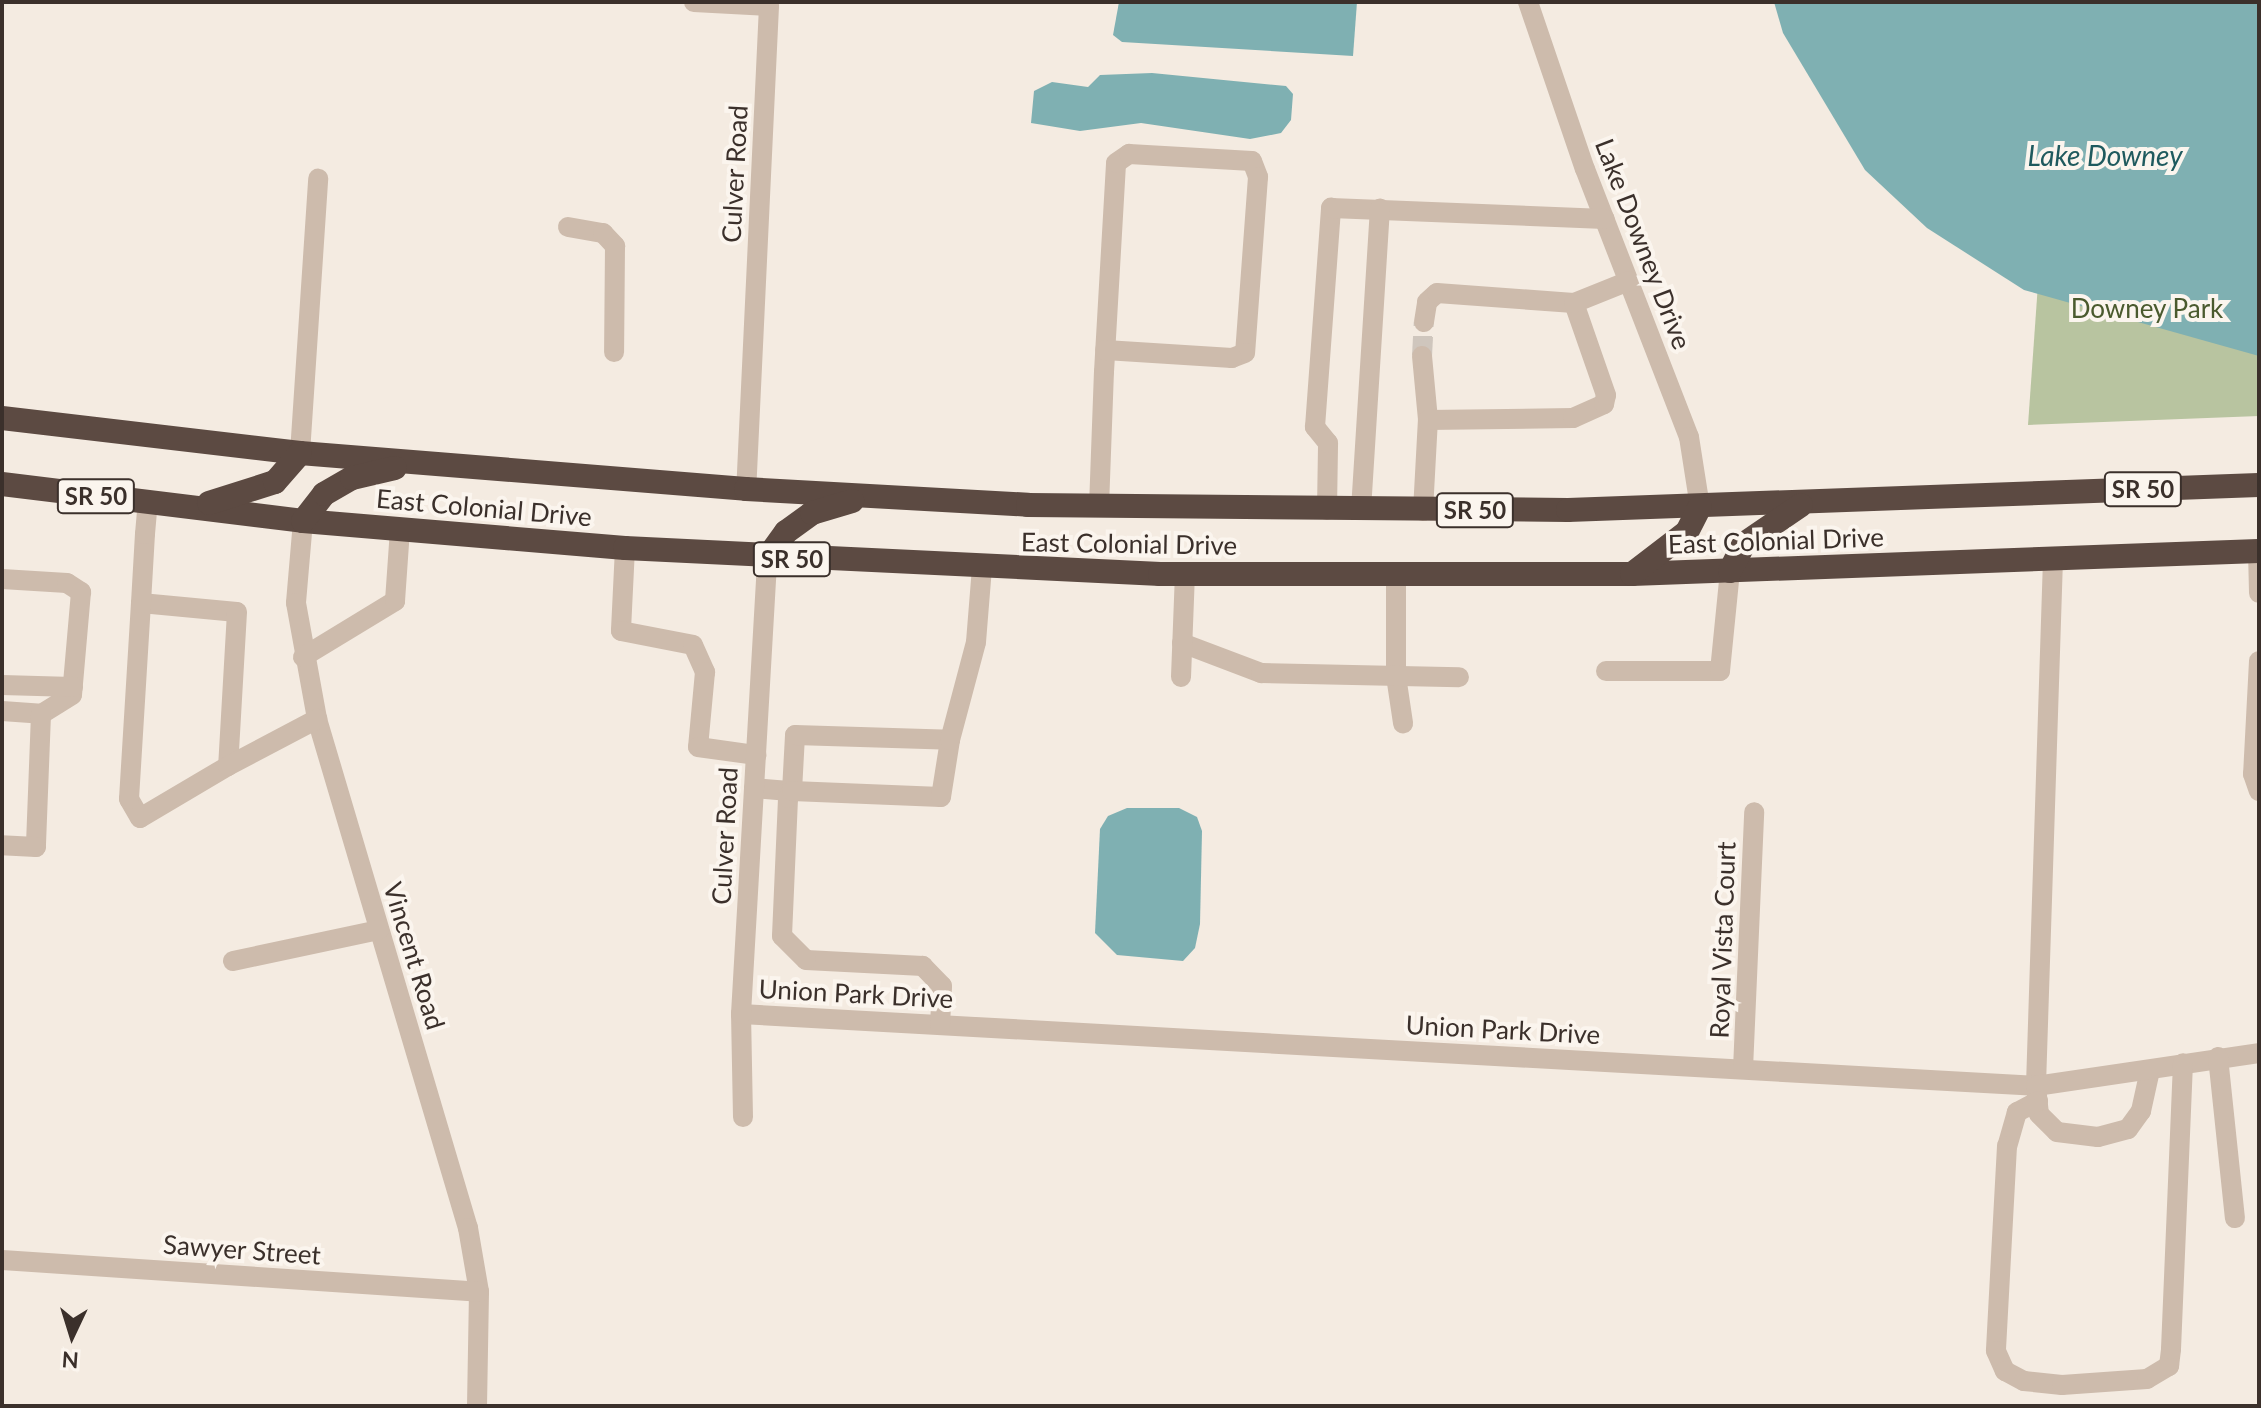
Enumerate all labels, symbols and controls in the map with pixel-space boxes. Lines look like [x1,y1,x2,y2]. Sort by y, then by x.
street label: Culver Road [716,104,754,244]
street label: Lake Downey Drive [1588,134,1698,354]
water label: Lake Downey [2027,138,2183,172]
park label: Downey Park [2070,293,2224,325]
road number: SR 50 [2103,469,2183,509]
road number: SR 50 [56,476,136,516]
street label: East Colonial Drive [375,483,593,533]
road number: SR 50 [1435,490,1515,530]
street label: East Colonial Drive [1667,522,1885,560]
street label: East Colonial Drive [1021,527,1237,561]
road number: SR 50 [752,539,832,579]
street label: Culver Road [706,766,744,906]
street label: Royal Vista Court [1704,841,1742,1039]
street label: Vincent Road [377,879,451,1033]
street label: Union Park Drive [758,973,954,1015]
street label: Union Park Drive [1405,1009,1601,1051]
street label: Sawyer Street [162,1229,322,1271]
north arrow [32,1296,112,1376]
text: N [61,1346,80,1374]

